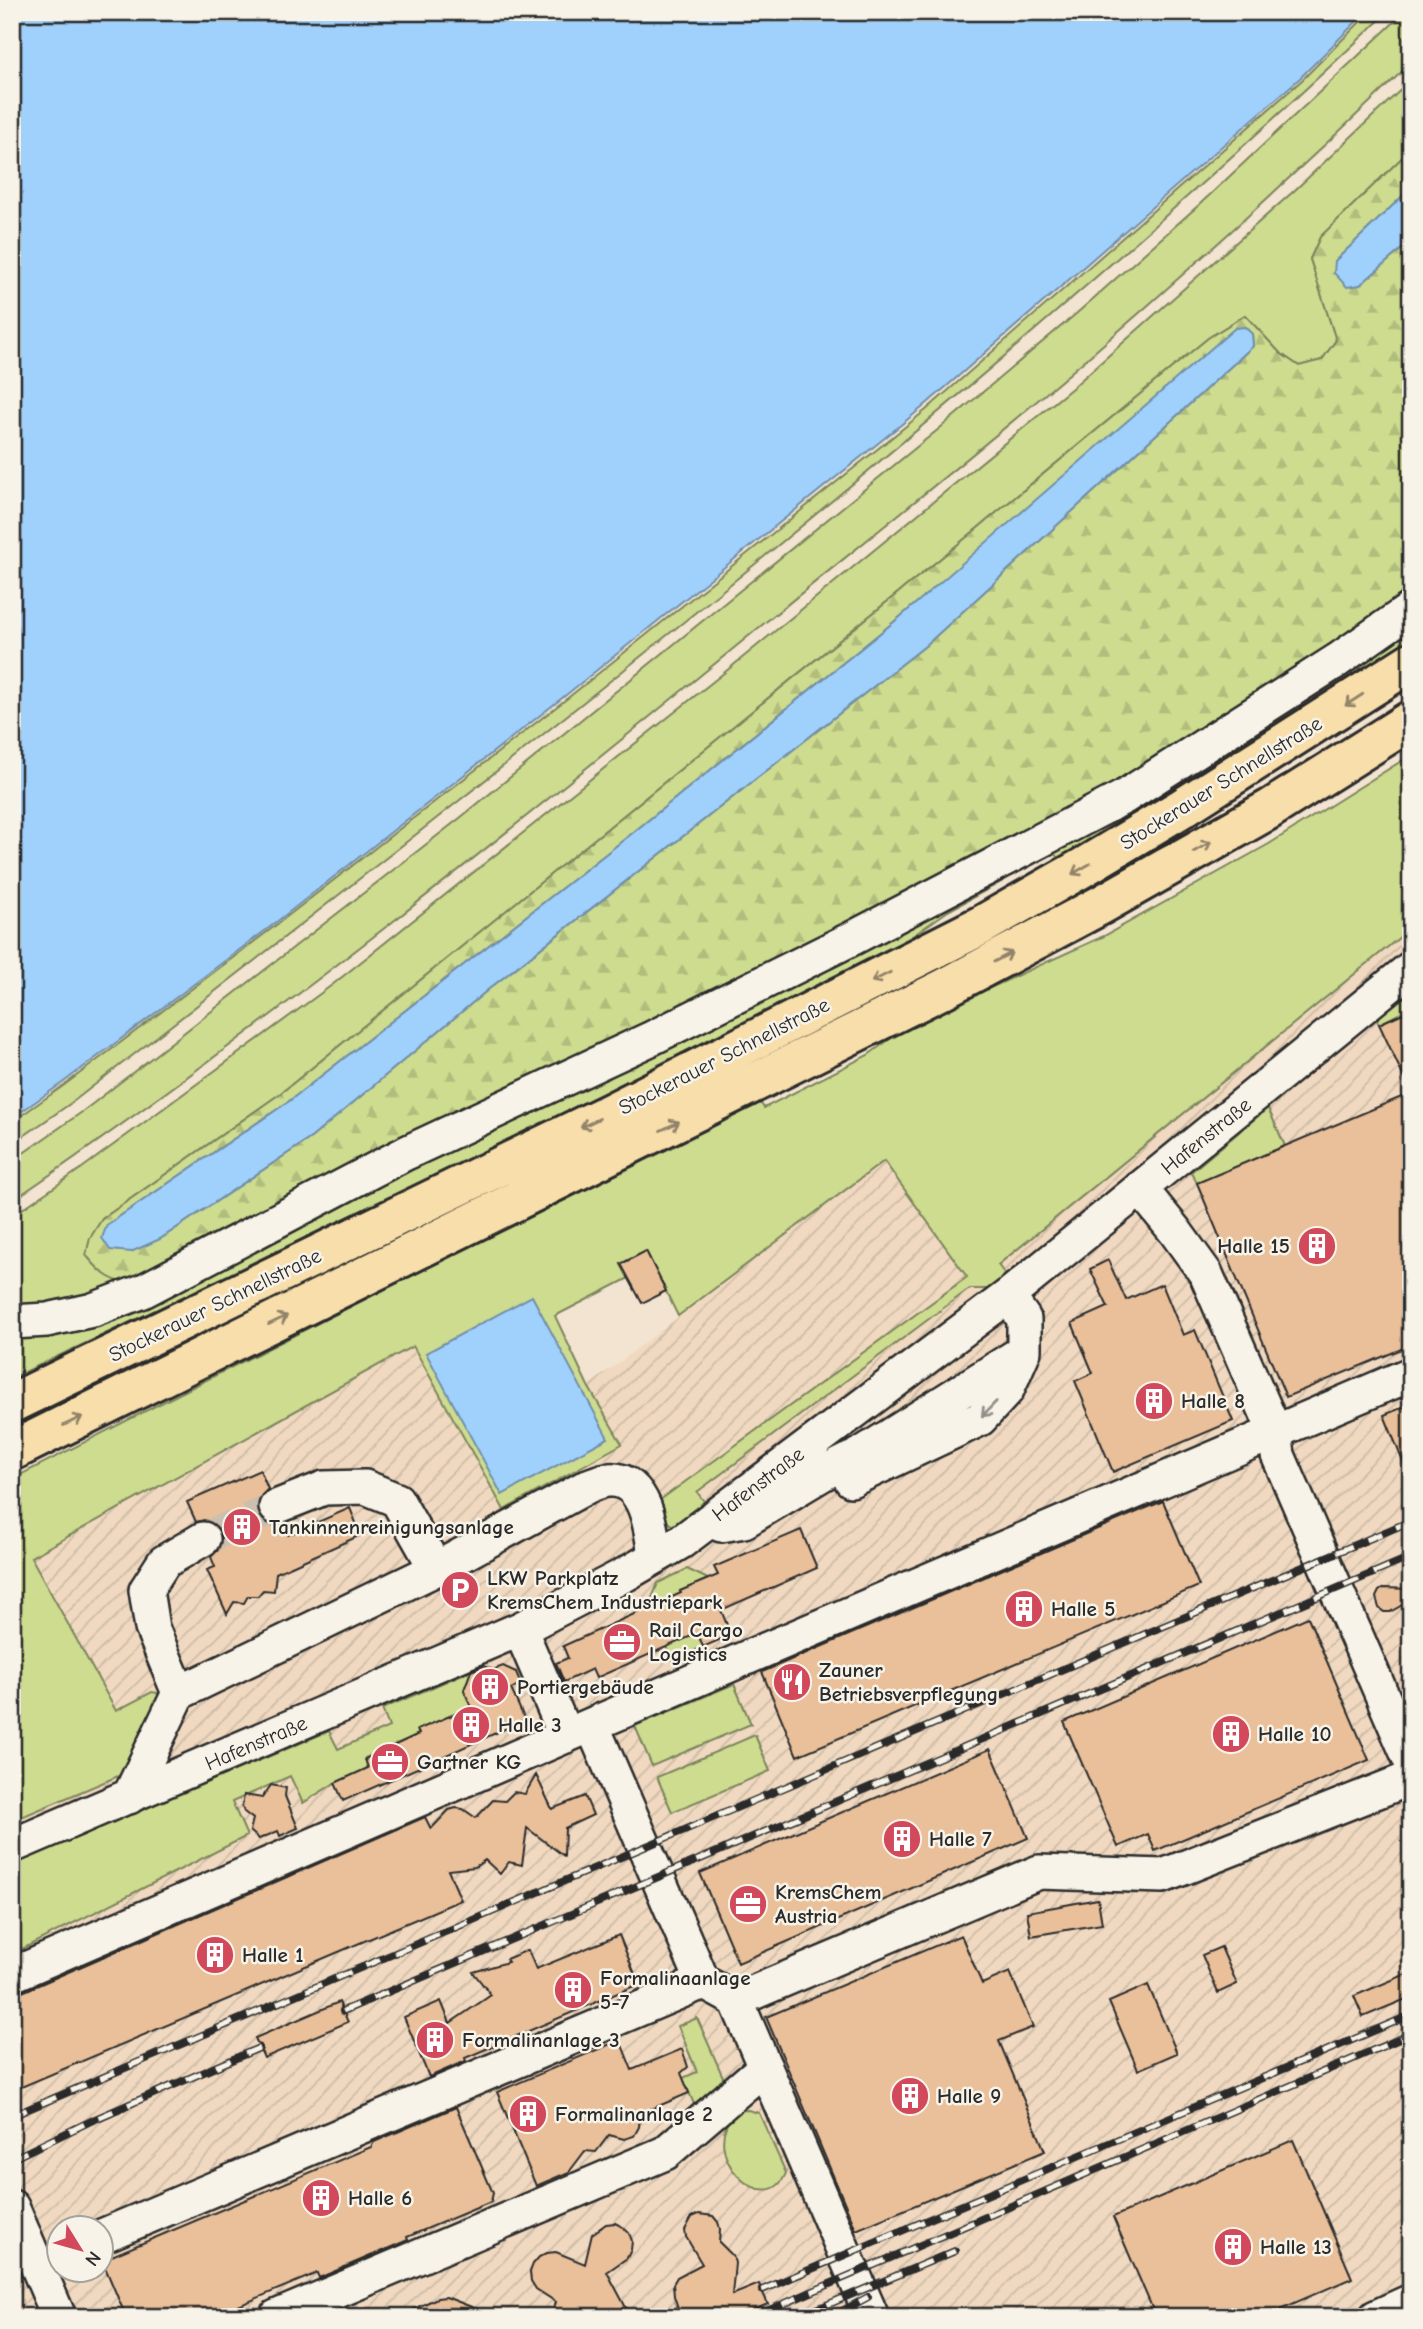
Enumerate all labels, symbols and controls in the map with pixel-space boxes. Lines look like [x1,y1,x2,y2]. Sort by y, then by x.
one-way arrow [1344,693,1364,707]
street label: Stockerauer Schnellstraße [1116,711,1326,855]
one-way arrow [1192,840,1212,854]
one-way arrow [1072,862,1092,876]
one-way arrow [992,950,1013,963]
one-way arrow [871,970,892,984]
street label: Stockerauer Schnellstraße [615,992,833,1120]
street label: Hafenstraße [1156,1092,1256,1180]
one-way arrow [580,1116,601,1130]
one-way arrow [659,1118,680,1132]
building icon: Halle 15 [1296,1225,1338,1267]
place label: Halle 15 [1217,1234,1290,1258]
street label: Stockerauer Schnellstraße [105,1243,325,1367]
one-way arrow [267,1313,288,1326]
building icon: Halle 8 [1133,1380,1175,1422]
place label: Halle 8 [1181,1389,1245,1413]
one-way arrow [981,1400,998,1417]
one-way arrow [62,1413,83,1427]
street label: Hafenstraße [707,1442,809,1526]
building icon: Tankinnenreinigungsanlage [221,1506,263,1548]
place label: Tankinnenreinigungsanlage [269,1515,514,1539]
place label: LKW Parkplatz KremsChem Industriepark [487,1566,723,1614]
parking icon: LKW Parkplatz KremsChem Industriepark [439,1569,481,1611]
building icon: Halle 5 [1003,1588,1045,1630]
place label: Halle 5 [1051,1597,1116,1621]
place label: Rail Cargo Logistics [649,1618,743,1666]
office icon: Rail Cargo Logistics [601,1621,643,1663]
place label: Zauner Betriebsverpflegung [819,1658,998,1706]
restaurant icon: Zauner Betriebsverpflegung [771,1661,813,1703]
building icon: Portiergebäude [469,1666,511,1708]
place label: Portiergebäude [517,1675,654,1699]
building icon: Halle 3 [450,1704,492,1746]
street label: Hafenstraße [201,1711,311,1775]
place label: Halle 3 [498,1713,562,1737]
building icon: Halle 10 [1210,1713,1252,1755]
place label: Halle 10 [1258,1722,1332,1746]
office icon: Gartner KG [369,1741,411,1783]
place label: Gartner KG [417,1750,521,1774]
building icon: Halle 7 [881,1818,923,1860]
place label: Halle 7 [929,1827,992,1851]
place label: KremsChem Austria [775,1880,881,1928]
office icon: KremsChem Austria [727,1883,769,1925]
building icon: Halle 1 [194,1934,236,1976]
place label: Halle 1 [242,1943,304,1967]
place label: Formalinaanlage 5-7 [600,1966,751,2014]
building icon: Formalinaanlage 5-7 [552,1969,594,2011]
building icon: Formalinanlage 3 [414,2019,456,2061]
place label: Formalinanlage 3 [462,2028,620,2052]
building icon: Halle 9 [889,2075,931,2117]
place label: Halle 9 [937,2084,1001,2108]
building icon: Formalinanlage 2 [507,2093,549,2135]
place label: Formalinanlage 2 [555,2102,713,2126]
building icon: Halle 6 [300,2177,342,2219]
place label: Halle 6 [348,2186,412,2210]
north arrow [46,2214,116,2284]
building icon: Halle 13 [1212,2226,1254,2268]
place label: Halle 13 [1260,2235,1332,2259]
text: N [80,2247,105,2270]

